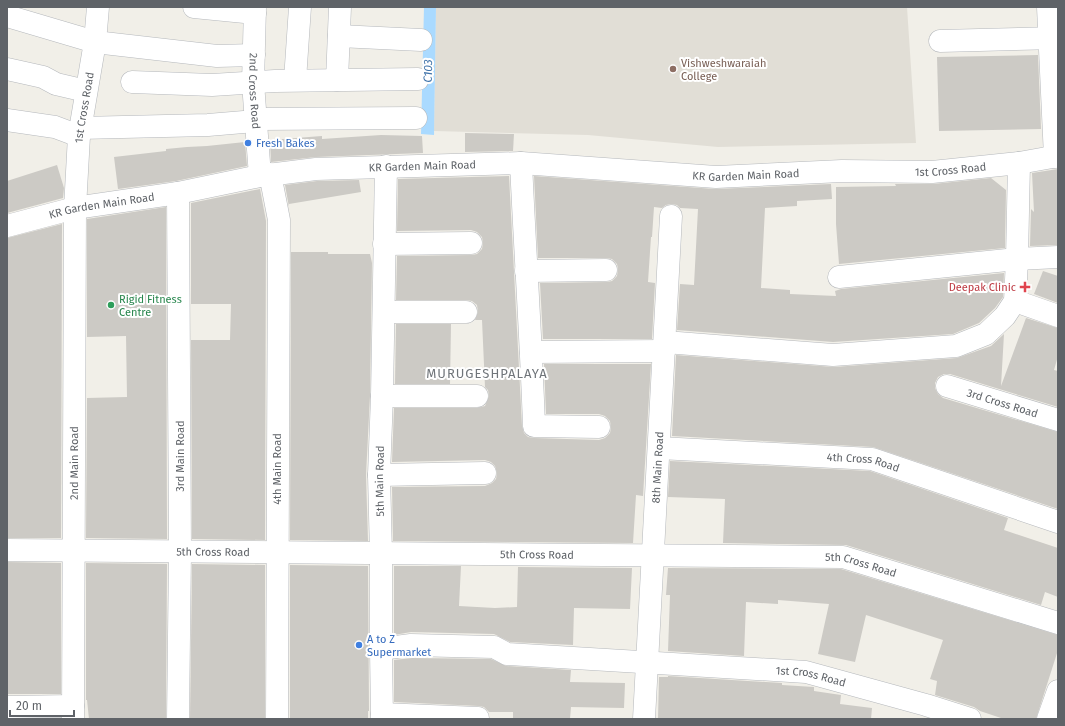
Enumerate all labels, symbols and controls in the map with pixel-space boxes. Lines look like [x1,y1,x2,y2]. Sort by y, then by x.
street label: 2nd Cross Road [246,53,263,129]
place label: Vishweshwaraiah College [681,57,766,83]
water label: C103 [421,59,435,83]
marker: Vishweshwaraiah College [668,64,678,74]
street label: 1st Cross Road [72,71,96,143]
place label: Fresh Bakes [256,137,315,150]
marker: Fresh Bakes [243,138,253,148]
street label: KR Garden Main Road [369,158,476,174]
street label: 1st Cross Road [915,160,987,179]
street label: KR Garden Main Road [692,167,800,184]
street label: KR Garden Main Road [47,190,155,221]
place label: Deepak Clinic [949,281,1016,294]
marker: Deepak Clinic [1019,281,1031,293]
place label: Rigid Fitness Centre [119,293,182,319]
marker: Rigid Fitness Centre [106,300,116,310]
district label: MURUGESHPALAYA [426,366,548,381]
street label: 3rd Cross Road [965,386,1040,420]
street label: 3rd Main Road [174,420,187,492]
street label: 2nd Main Road [67,426,81,500]
street label: 8th Main Road [649,431,666,504]
street label: 4th Main Road [271,433,284,505]
street label: 5th Main Road [372,445,387,517]
street label: 4th Cross Road [826,450,901,474]
street label: 5th Cross Road [176,545,250,559]
street label: 5th Cross Road [500,548,574,561]
street label: 5th Cross Road [825,550,898,580]
place label: A to Z Supermarket [367,633,431,659]
marker: A to Z Supermarket [354,640,364,650]
street label: 1st Cross Road [775,664,847,689]
scale bar [10,692,74,718]
text: 20 m [16,699,42,713]

